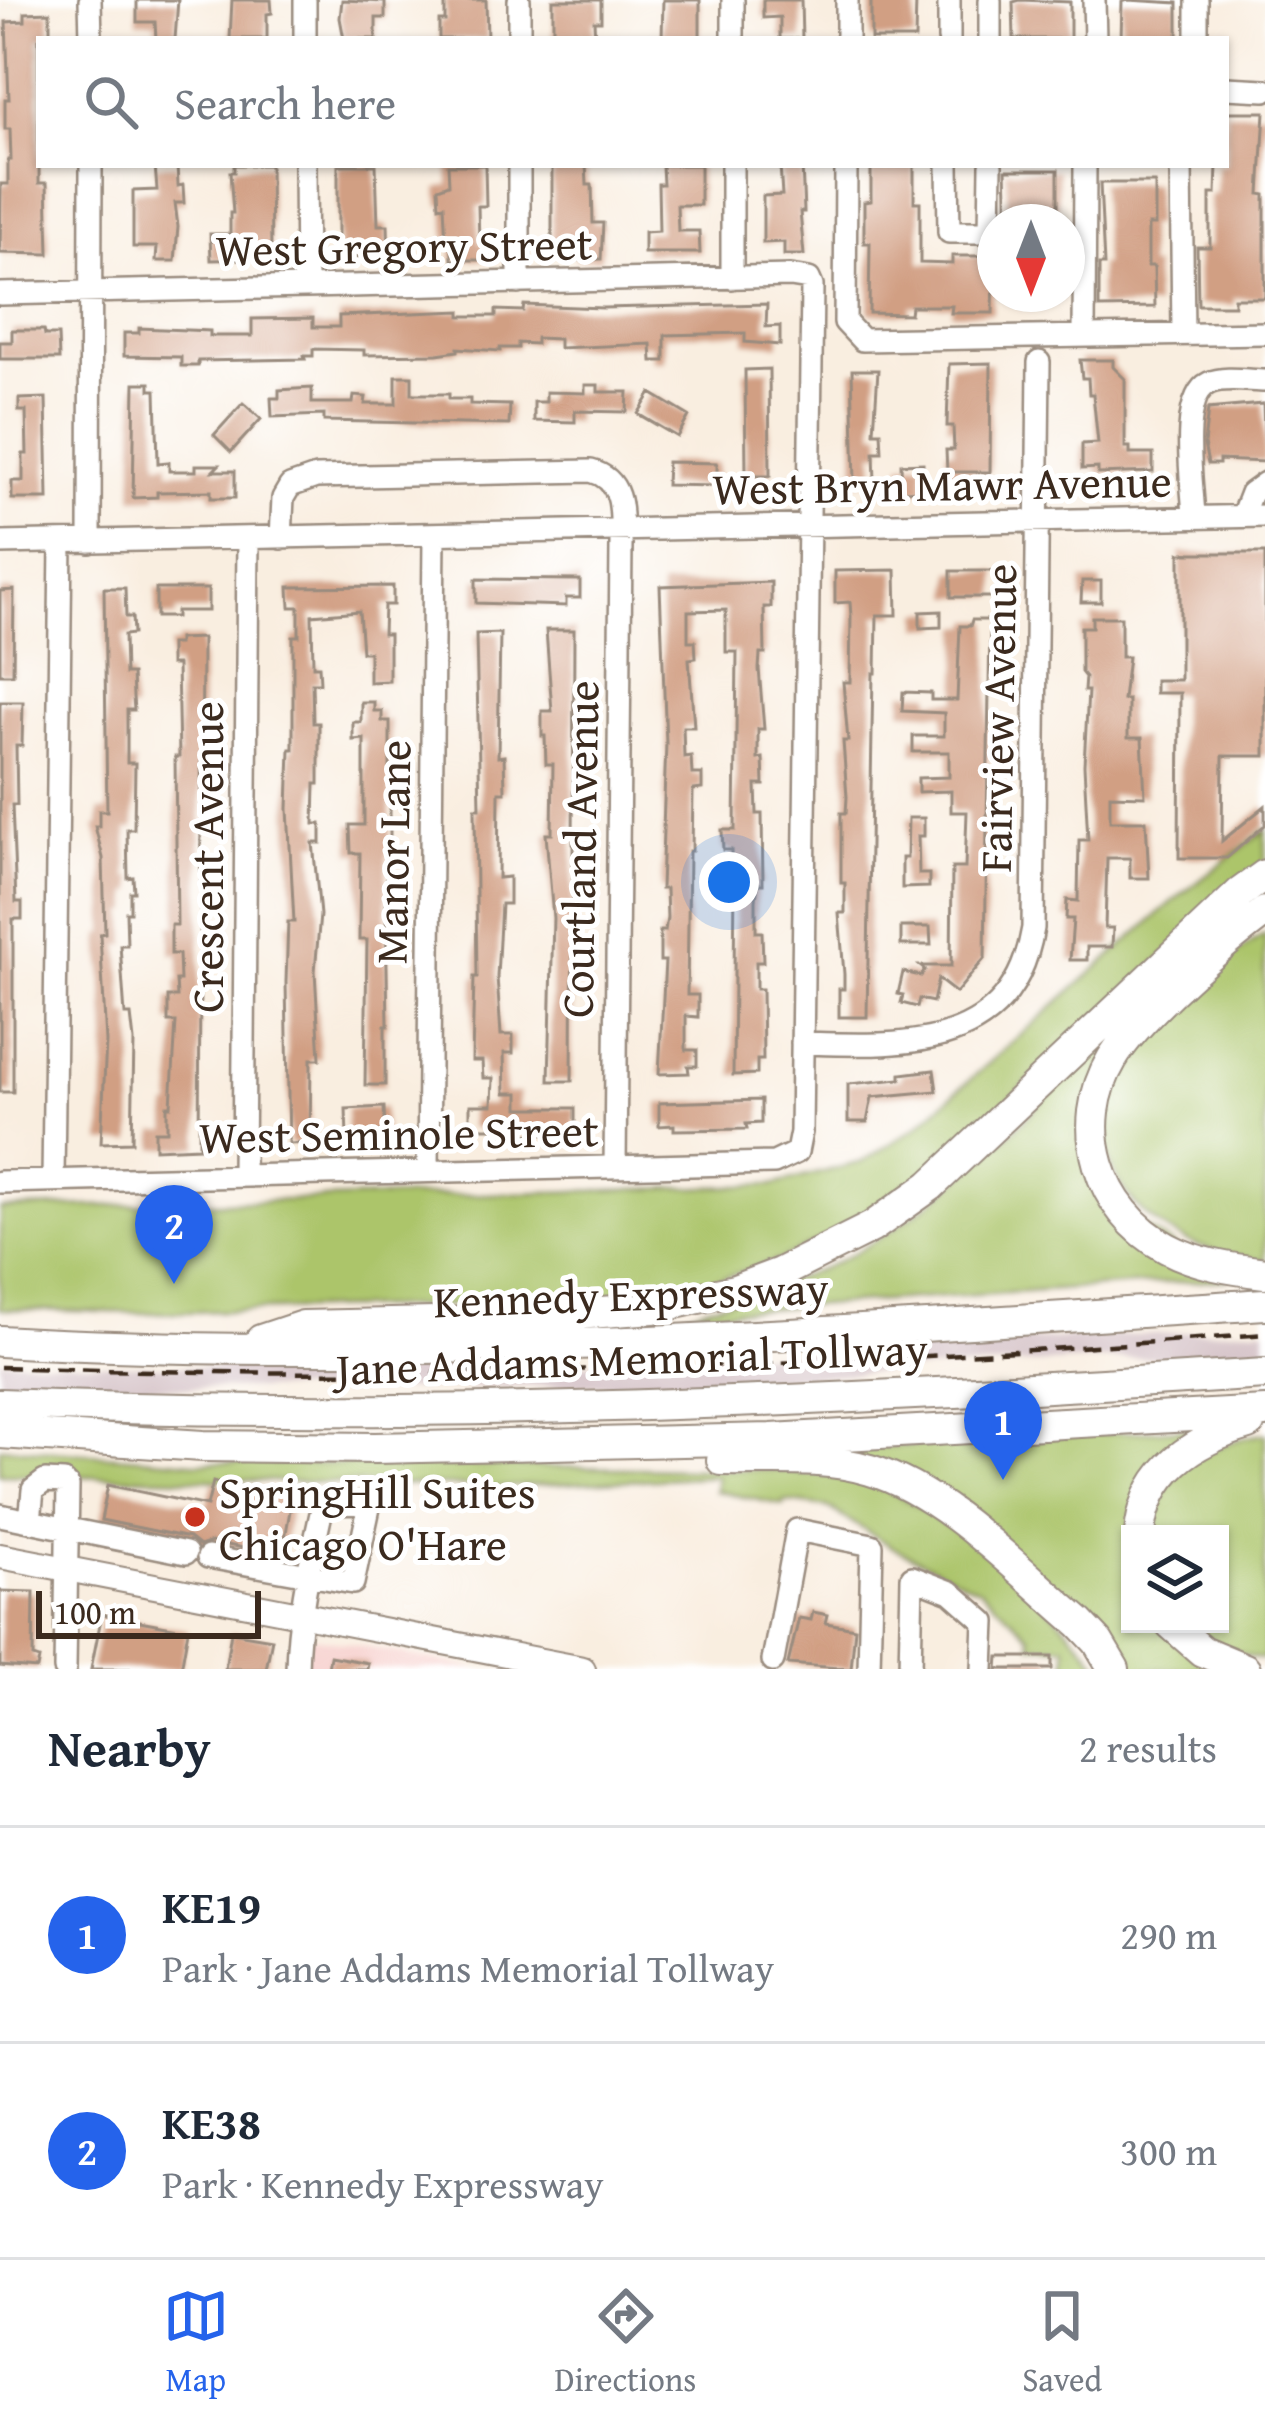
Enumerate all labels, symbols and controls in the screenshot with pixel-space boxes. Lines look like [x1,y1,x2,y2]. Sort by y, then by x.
search box [36,36,1229,168]
icon: search [78,69,144,135]
text: Search here [174,70,396,135]
north arrow [977,204,1085,312]
street label: West Gregory Street [215,210,593,282]
street label: West Bryn Mawr Avenue [712,447,1172,521]
street label: Fairview Avenue [962,563,1032,873]
street label: Courtland Avenue [544,680,614,1018]
street label: Crescent Avenue [174,701,239,1013]
street label: Manor Lane [358,739,426,965]
your location [699,852,759,912]
street label: West Seminole Street [199,1097,599,1169]
pin: 2 [135,1185,213,1284]
street label: Kennedy Expressway [432,1255,830,1333]
street label: Jane Addams Memorial Tollway [330,1315,930,1401]
pin: 1 [964,1381,1042,1480]
place label: SpringHill Suites Chicago O'Hare [219,1459,536,1576]
marker: SpringHill Suites Chicago O'Hare [182,1504,208,1530]
map controls [1121,1525,1229,1633]
button: layers [1121,1525,1229,1633]
scale bar [36,1585,261,1638]
text: 100 m [54,1588,136,1636]
text: Nearby [48,1710,211,1785]
text: 2 results [1079,1719,1217,1776]
text: KE19 [162,1874,261,1939]
text: 1 [77,1906,97,1963]
text: 290 m [1120,1906,1217,1963]
text: Park · Jane Addams Memorial Tollway [162,1939,774,1996]
text: KE38 [162,2090,261,2155]
text: 2 [77,2122,97,2179]
text: 300 m [1120,2122,1217,2179]
text: Park · Kennedy Expressway [162,2155,604,2212]
tab: Map [163,2283,229,2403]
tab: Directions [555,2283,696,2403]
tab: Saved [1022,2283,1102,2403]

